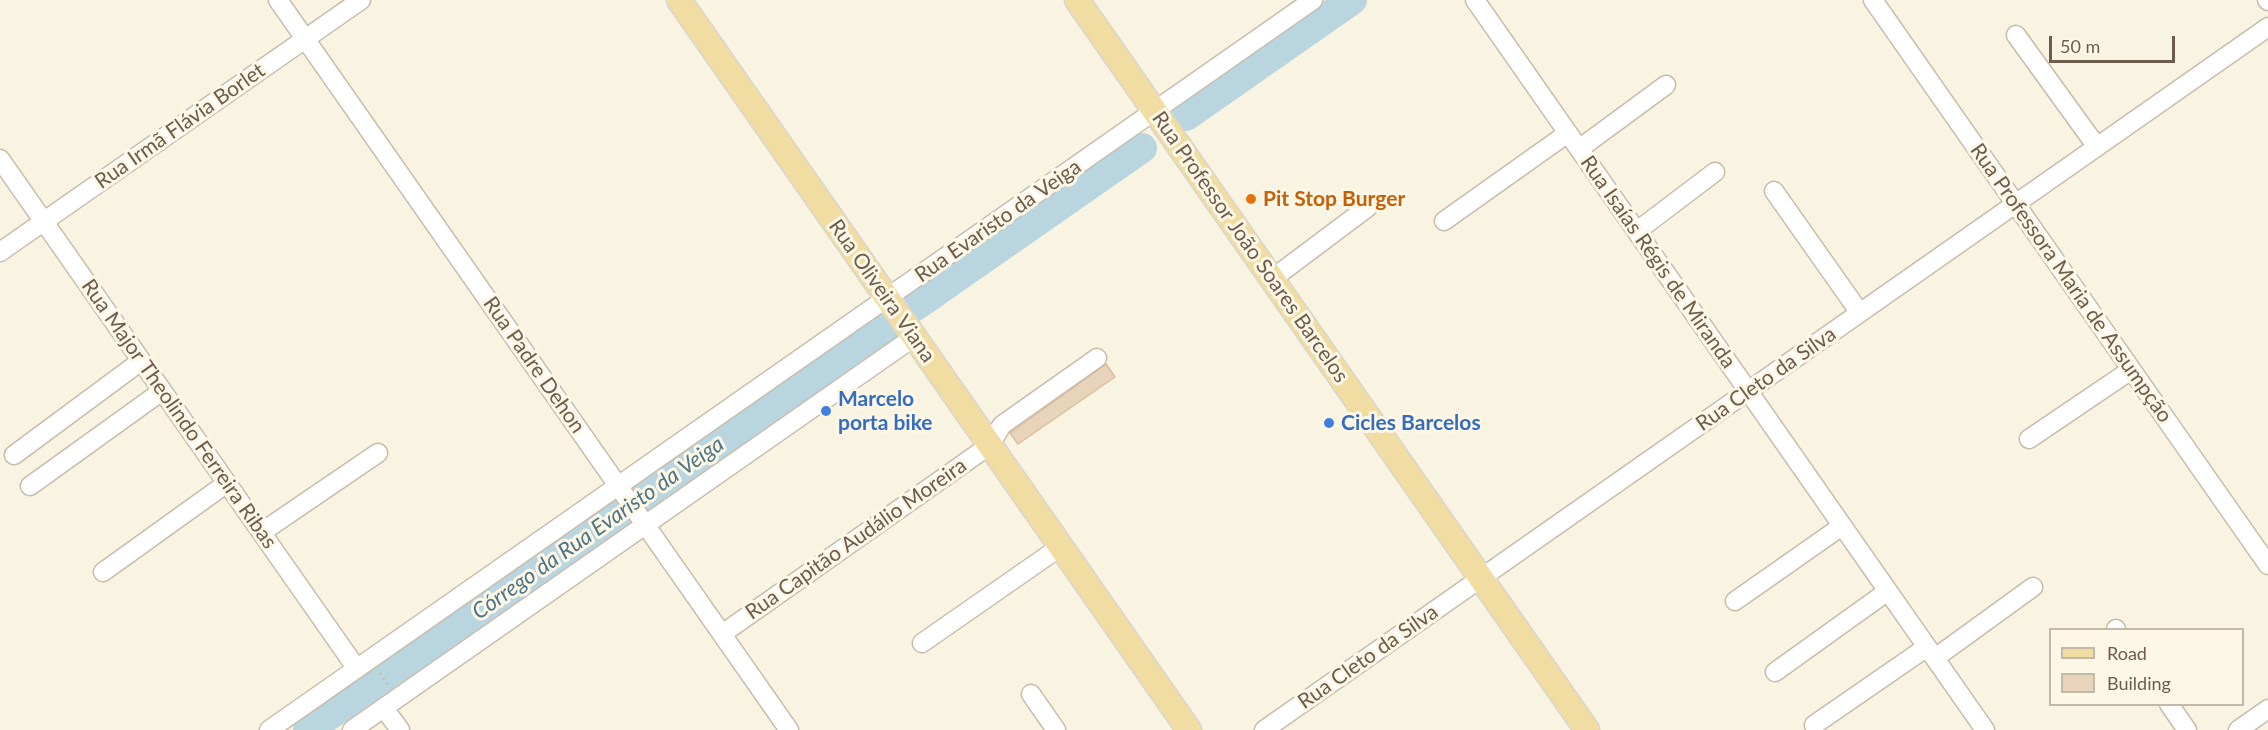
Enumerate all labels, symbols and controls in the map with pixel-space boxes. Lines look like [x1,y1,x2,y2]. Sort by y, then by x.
scale bar [2052,24,2178,62]
text: 50 m [2060,35,2100,57]
street label: Rua Irmã Flávia Borlet [90,58,270,194]
street label: Rua Professor João Soares Barcelos [1146,107,1354,387]
street label: Rua Professora Maria de Assumpção [1965,139,2177,427]
street label: Rua Isaías Régis de Miranda [1575,151,1741,373]
street label: Rua Evaristo da Veiga [910,154,1086,288]
place label: Pit Stop Burger [1263,186,1405,212]
marker: Pit Stop Burger [1244,192,1258,206]
street label: Rua Oliveira Viana [823,215,941,367]
street label: Rua Major Theolindo Ferreira Ribas [76,274,282,554]
street label: Rua Padre Dehon [478,292,590,438]
street label: Rua Cleto da Silva [1691,321,1841,437]
place label: Marcelo porta bike [838,386,933,436]
marker: Marcelo porta bike [819,404,833,418]
place label: Cicles Barcelos [1341,410,1481,436]
marker: Cicles Barcelos [1322,416,1336,430]
water label: Córrego da Rua Evaristo da Veiga [467,431,729,625]
street label: Rua Capitão Audálio Moreira [741,453,971,625]
street label: Rua Cleto da Silva [1293,599,1443,715]
legend [2049,628,2244,706]
text: Road [2107,642,2147,664]
text: Building [2107,672,2171,694]

